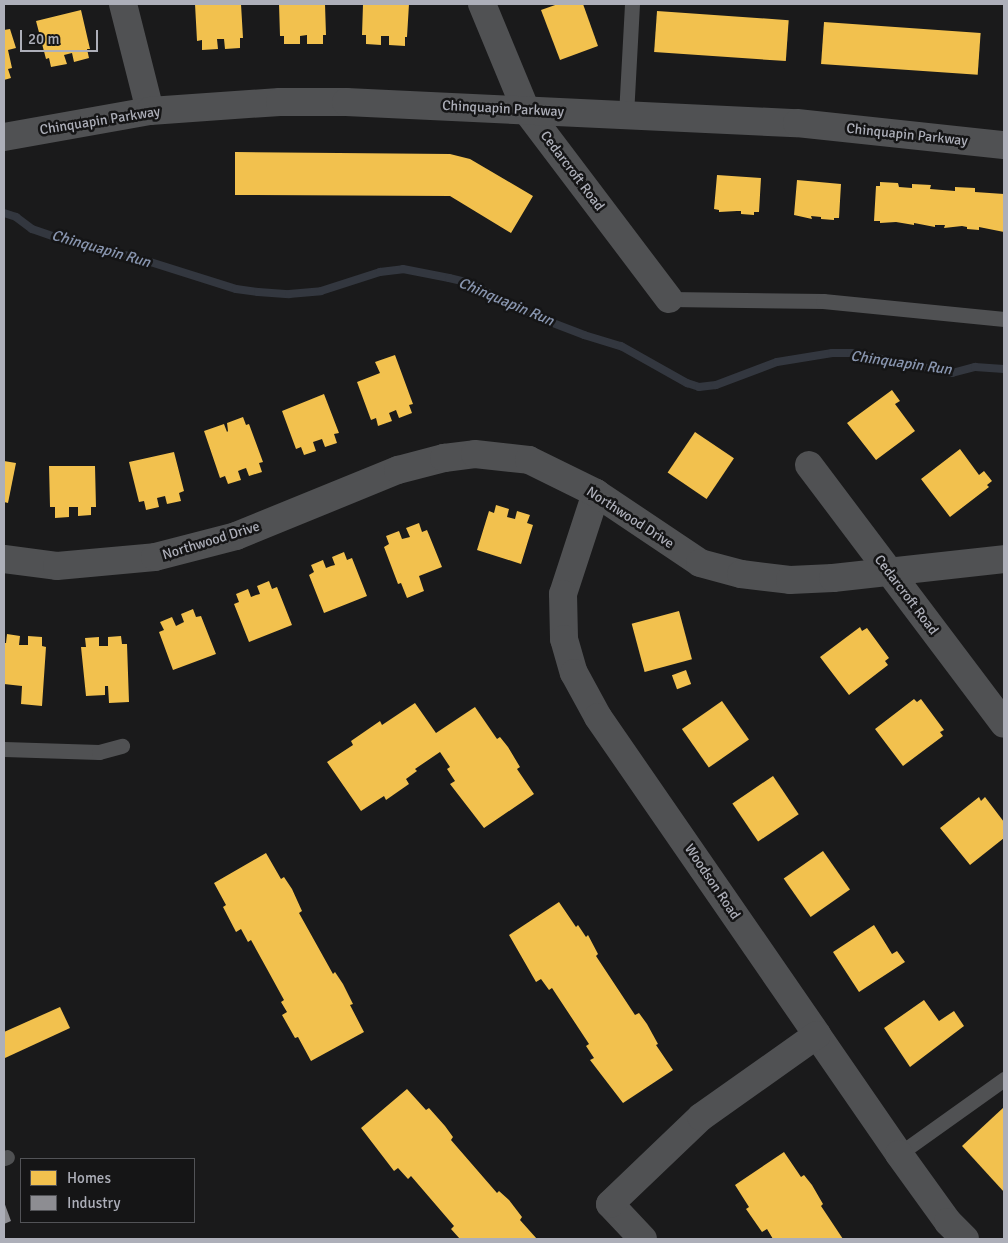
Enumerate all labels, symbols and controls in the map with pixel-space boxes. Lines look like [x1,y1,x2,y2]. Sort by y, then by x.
scale bar [22,20,100,52]
text: 20 m [28,30,59,48]
street label: Chinquapin Parkway [442,97,564,121]
street label: Chinquapin Parkway [38,103,162,139]
street label: Chinquapin Parkway [845,120,969,150]
street label: Cedarcroft Road [537,128,607,214]
water label: Chinquapin Run [50,226,152,272]
water label: Chinquapin Run [456,274,556,330]
water label: Chinquapin Run [849,347,953,379]
street label: Northwood Drive [583,483,677,553]
street label: Northwood Drive [160,518,262,564]
street label: Cedarcroft Road [871,552,941,638]
street label: Woodson Road [681,841,743,923]
legend [20,1158,195,1223]
text: Homes [67,1169,111,1187]
text: Industry [67,1194,120,1212]

